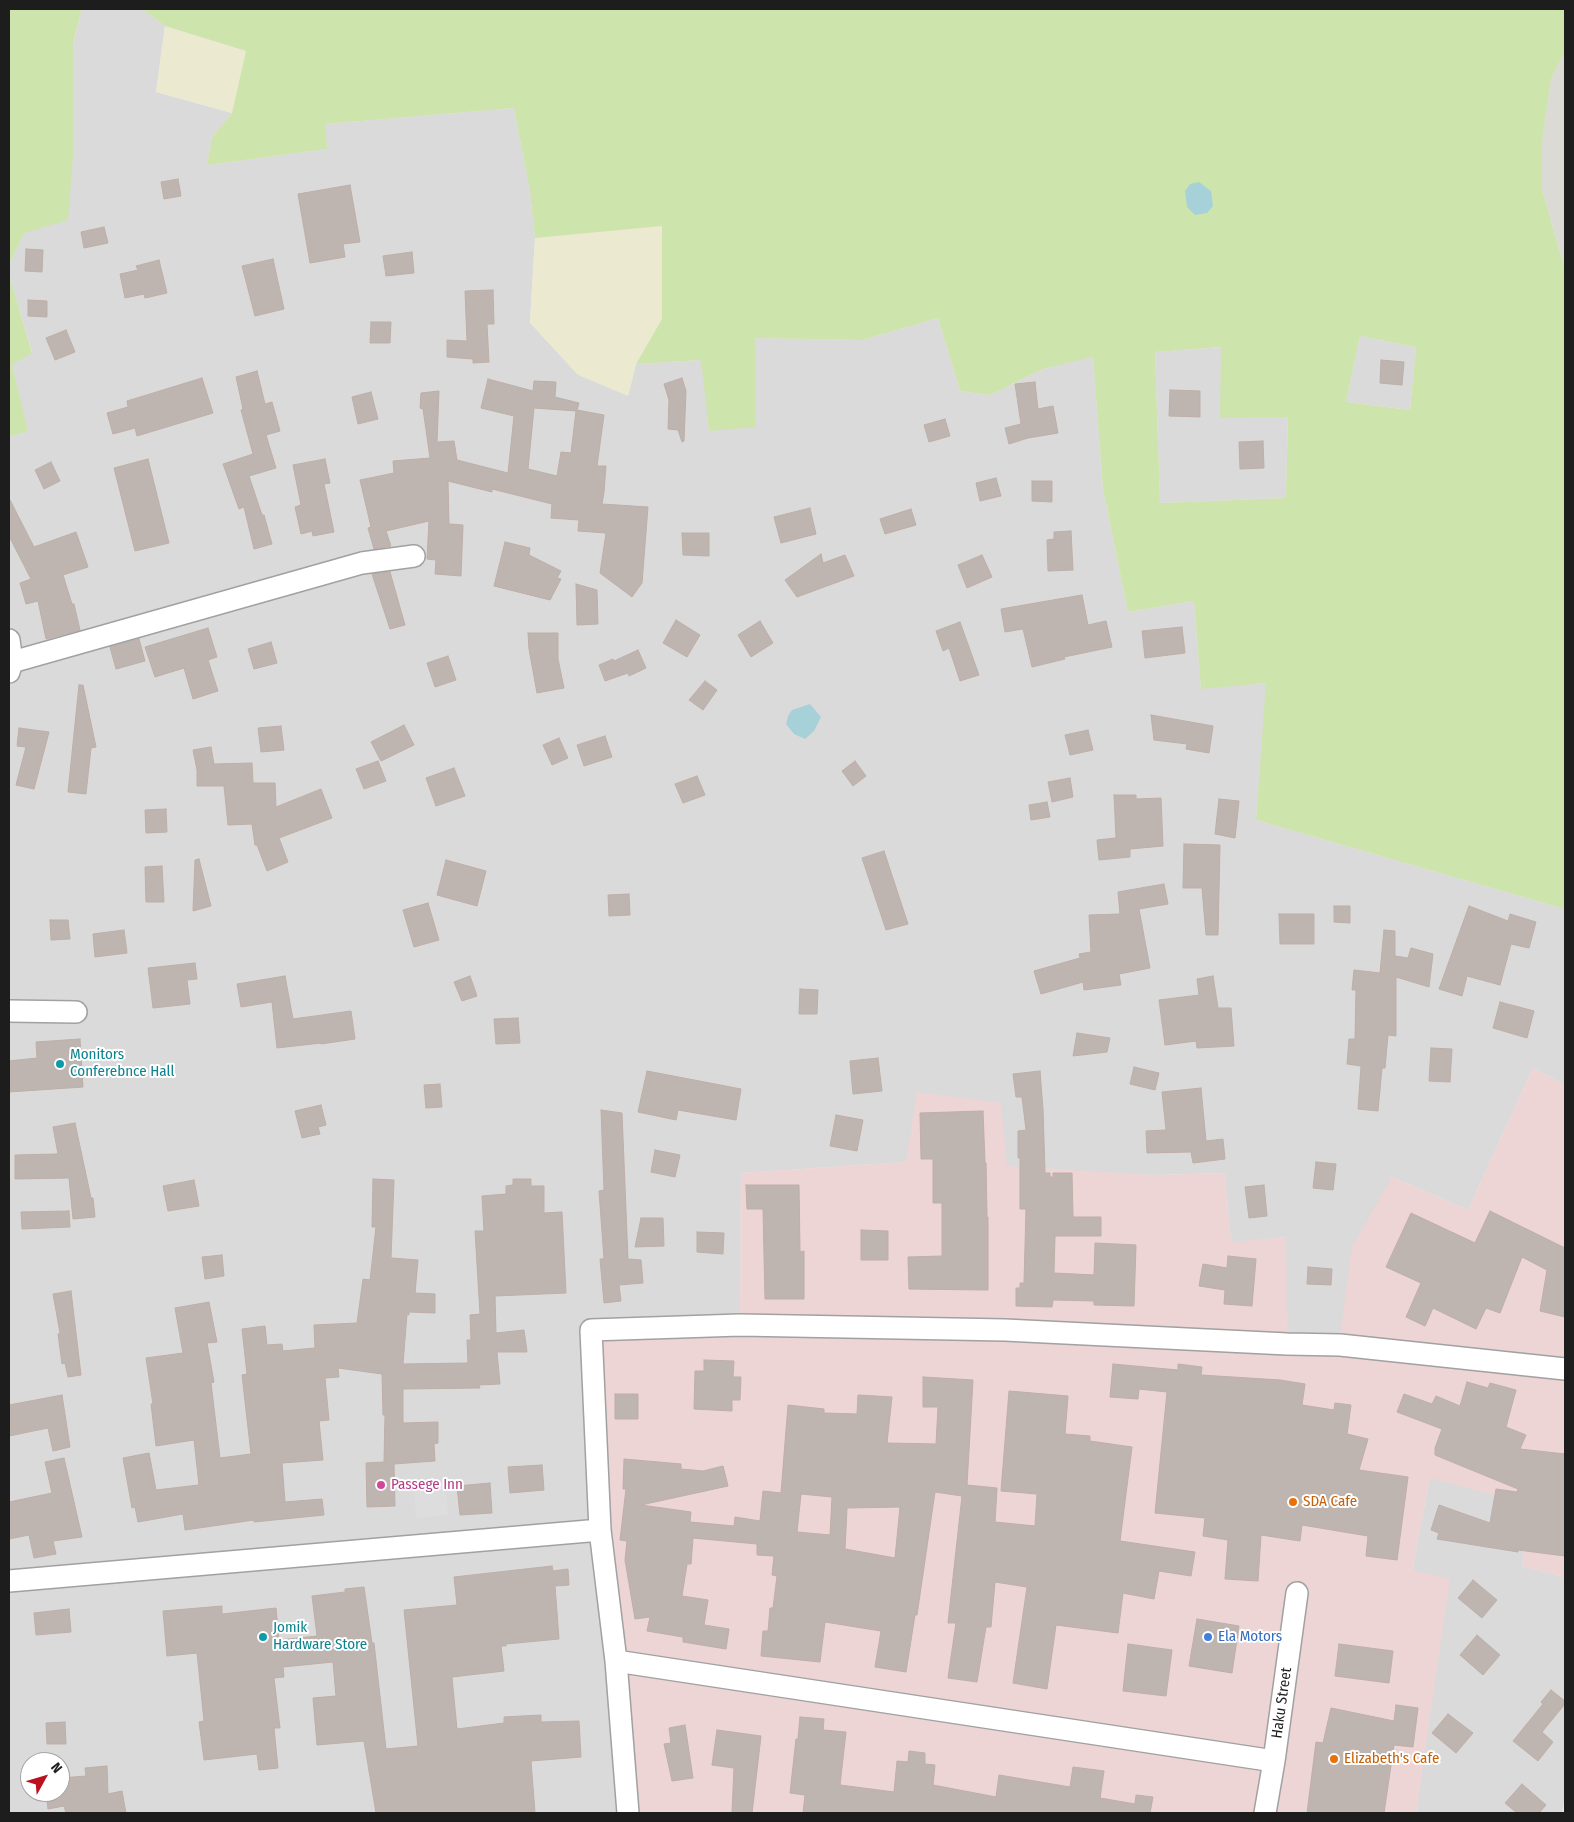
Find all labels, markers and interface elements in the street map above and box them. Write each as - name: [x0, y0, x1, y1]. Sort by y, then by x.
- place label: Monitors Conferebnce Hall: [70, 1046, 174, 1081]
- marker: Monitors Conferebnce Hall: [54, 1058, 66, 1070]
- place label: Passege Inn: [391, 1476, 463, 1494]
- marker: Passege Inn: [375, 1479, 387, 1491]
- place label: SDA Cafe: [1303, 1493, 1357, 1511]
- marker: SDA Cafe: [1287, 1496, 1299, 1508]
- place label: Jomik Hardware Store: [273, 1619, 367, 1654]
- place label: Ela Motors: [1218, 1628, 1282, 1646]
- marker: Jomik Hardware Store: [257, 1631, 269, 1643]
- marker: Ela Motors: [1202, 1631, 1214, 1643]
- street label: Haku Street: [1268, 1666, 1296, 1740]
- place label: Elizabeth's Cafe: [1344, 1750, 1439, 1768]
- north arrow: [20, 1752, 70, 1802]
- marker: Elizabeth's Cafe: [1328, 1753, 1340, 1765]
- text: N: [47, 1759, 66, 1776]

